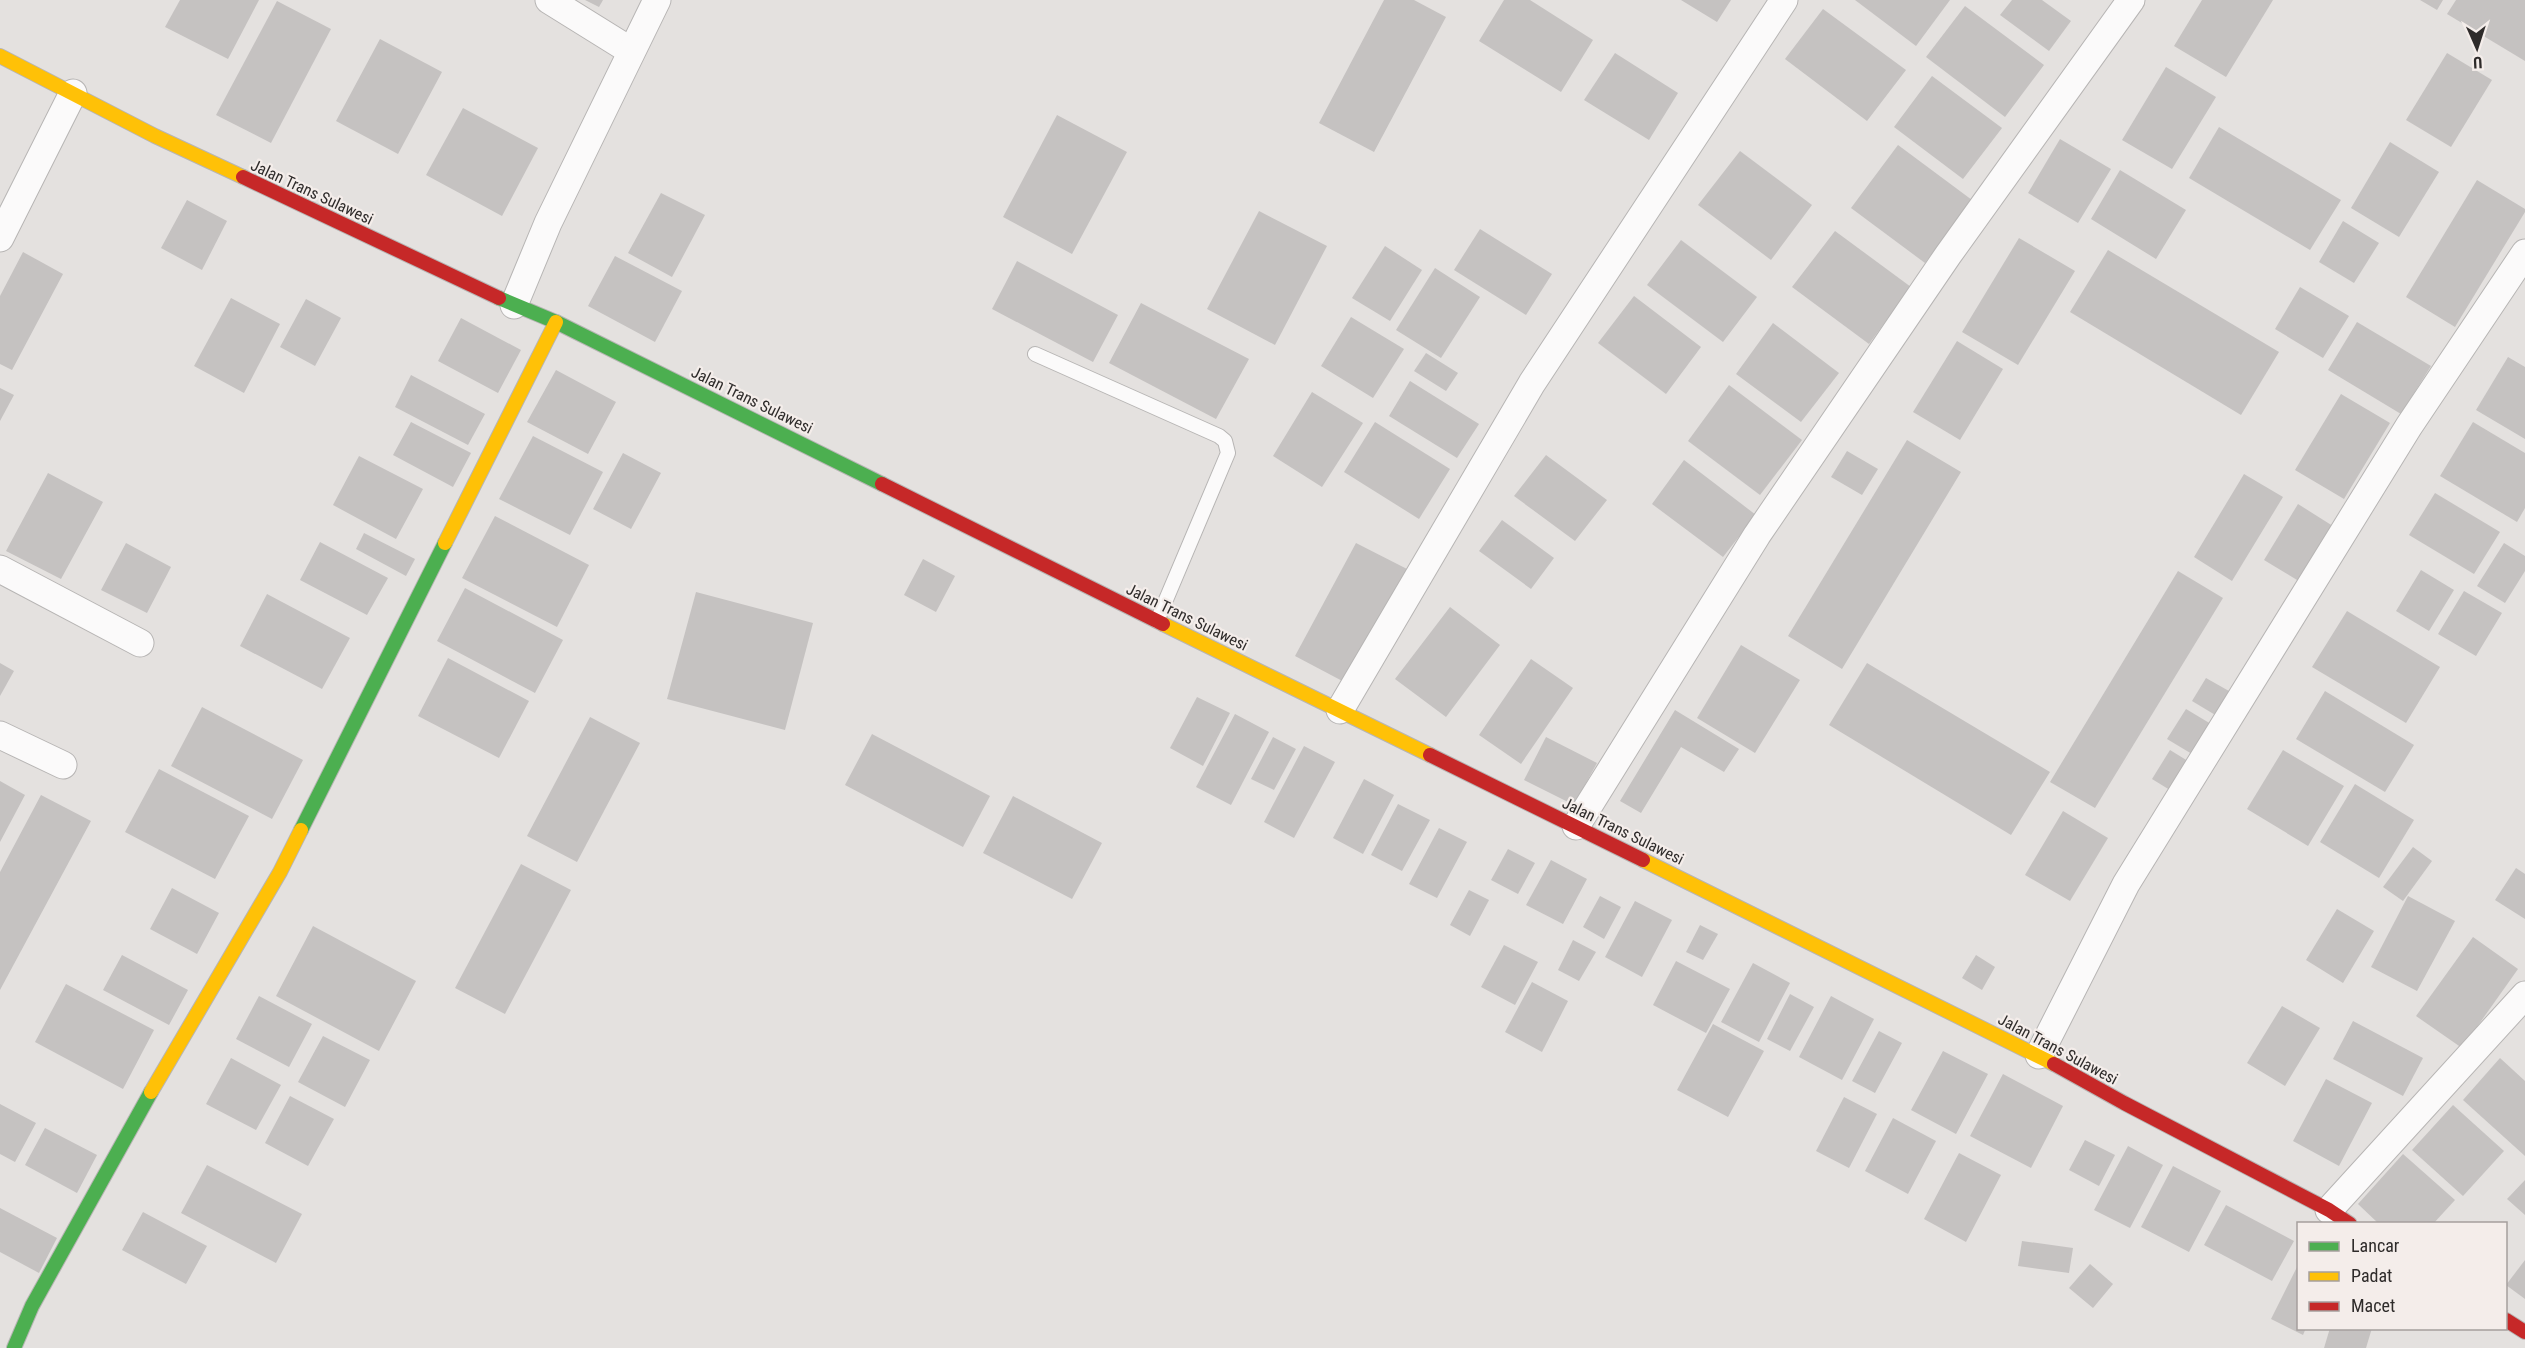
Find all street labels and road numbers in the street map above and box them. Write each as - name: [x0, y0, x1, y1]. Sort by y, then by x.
- street label: Jalan Trans Sulawesi: [248, 155, 376, 229]
- street label: Jalan Trans Sulawesi: [688, 362, 816, 438]
- street label: Jalan Trans Sulawesi: [1123, 579, 1251, 655]
- street label: Jalan Trans Sulawesi: [1559, 793, 1687, 869]
- street label: Jalan Trans Sulawesi: [1995, 1009, 2121, 1089]

